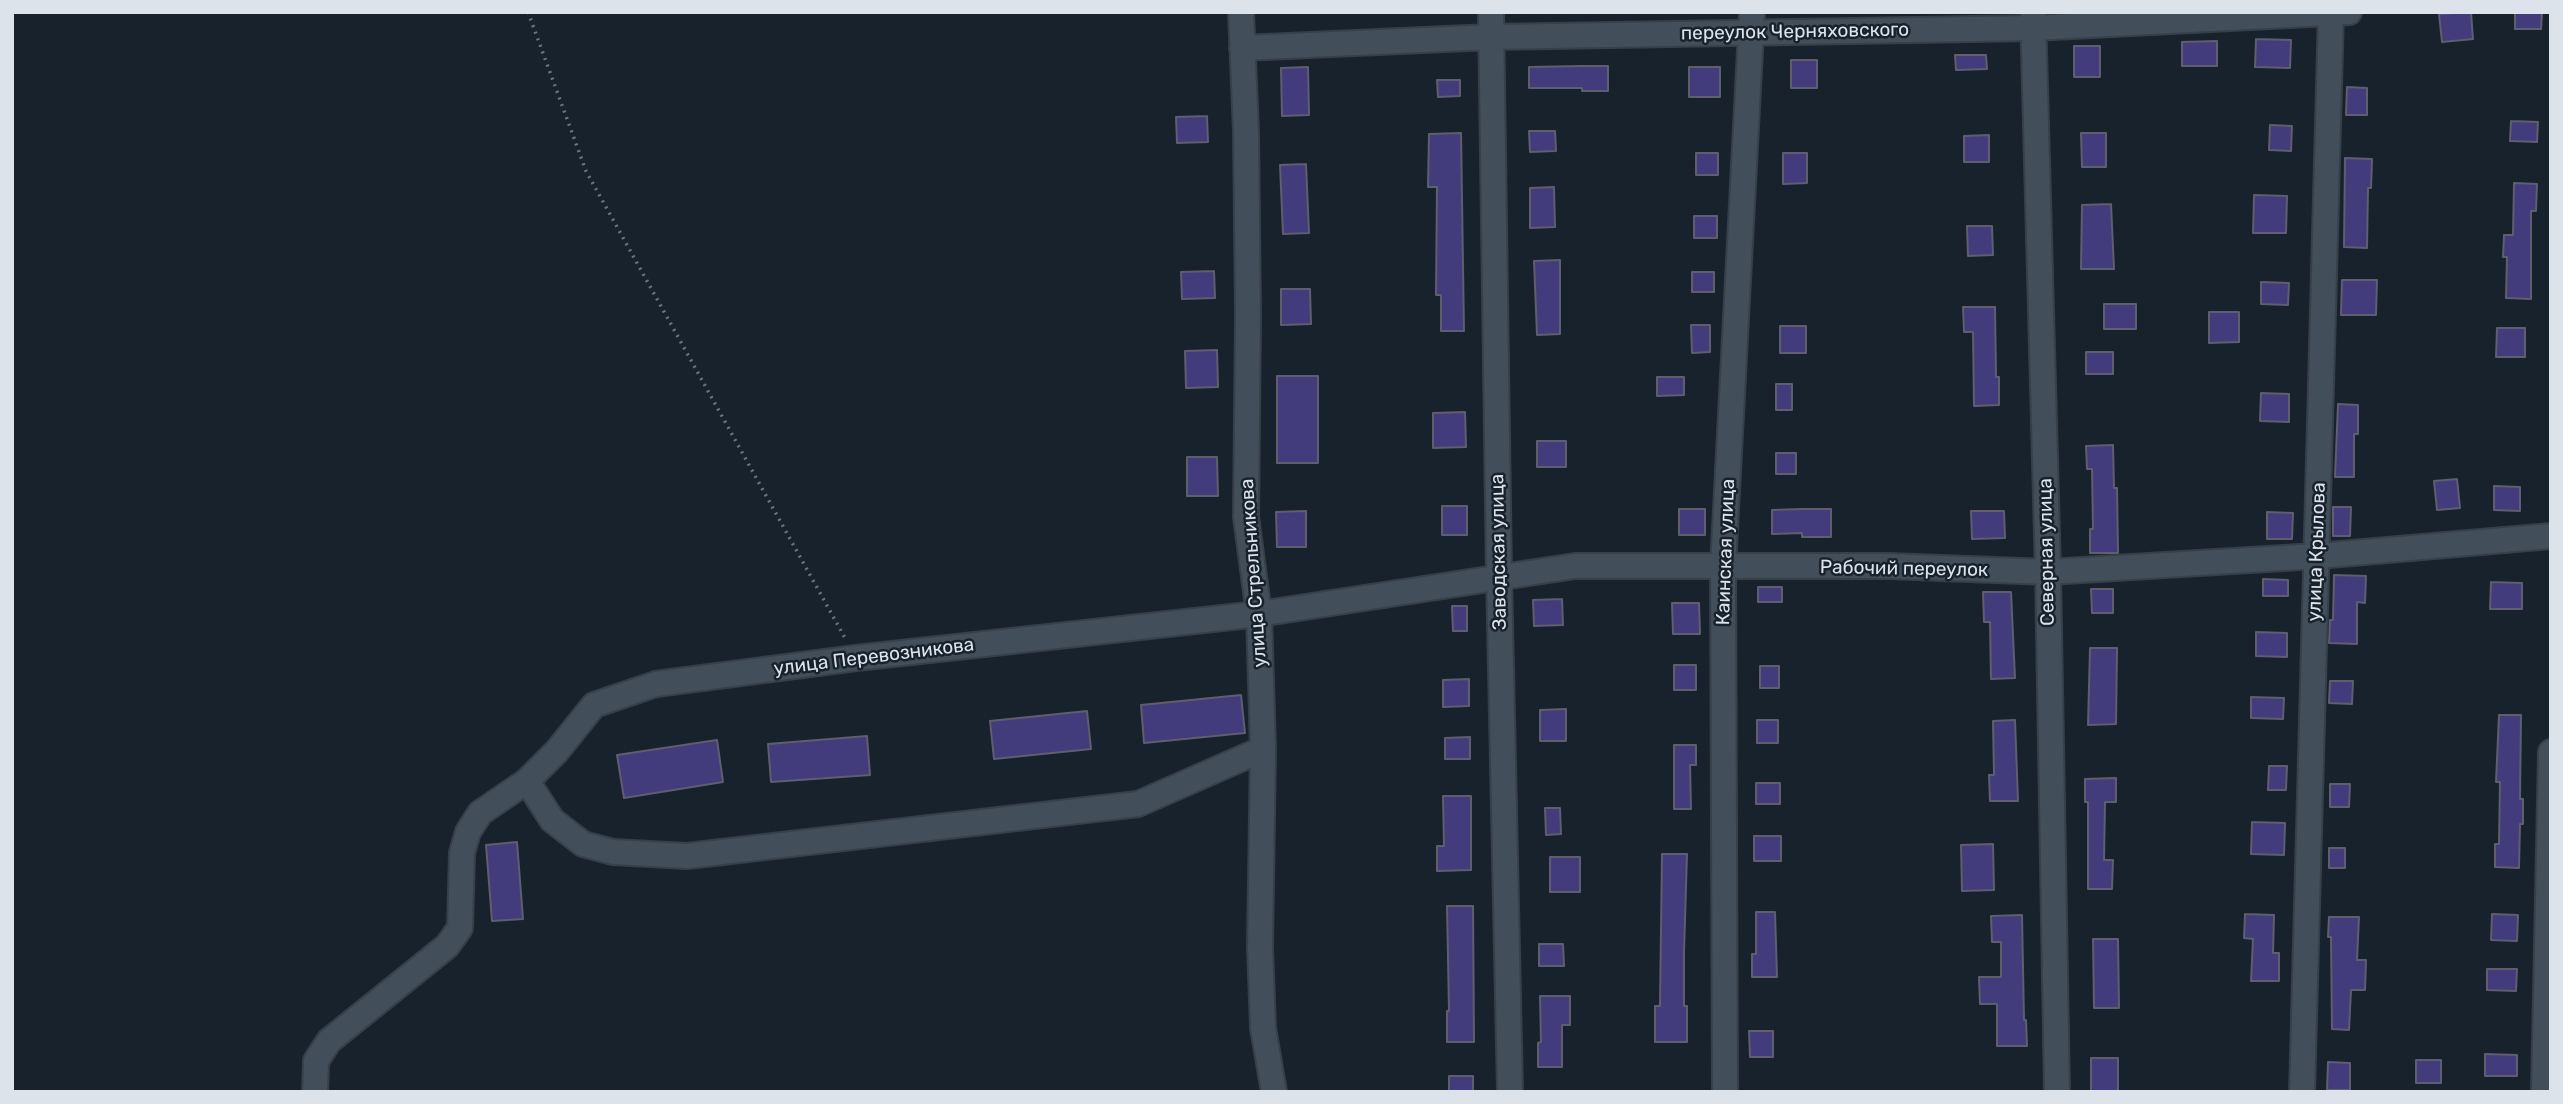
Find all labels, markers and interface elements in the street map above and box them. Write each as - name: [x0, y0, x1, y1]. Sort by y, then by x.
- street label: переулок Черняховского: [1681, 19, 1909, 45]
- street label: Заводская улица: [1486, 474, 1512, 630]
- street label: улица Стрельникова: [1236, 478, 1272, 668]
- street label: Каинская улица: [1712, 478, 1740, 626]
- street label: Северная улица: [2034, 478, 2060, 626]
- street label: улица Крылова: [2303, 482, 2331, 622]
- street label: Рабочий переулок: [1820, 556, 1988, 582]
- street label: улица Перевозникова: [773, 633, 975, 681]

